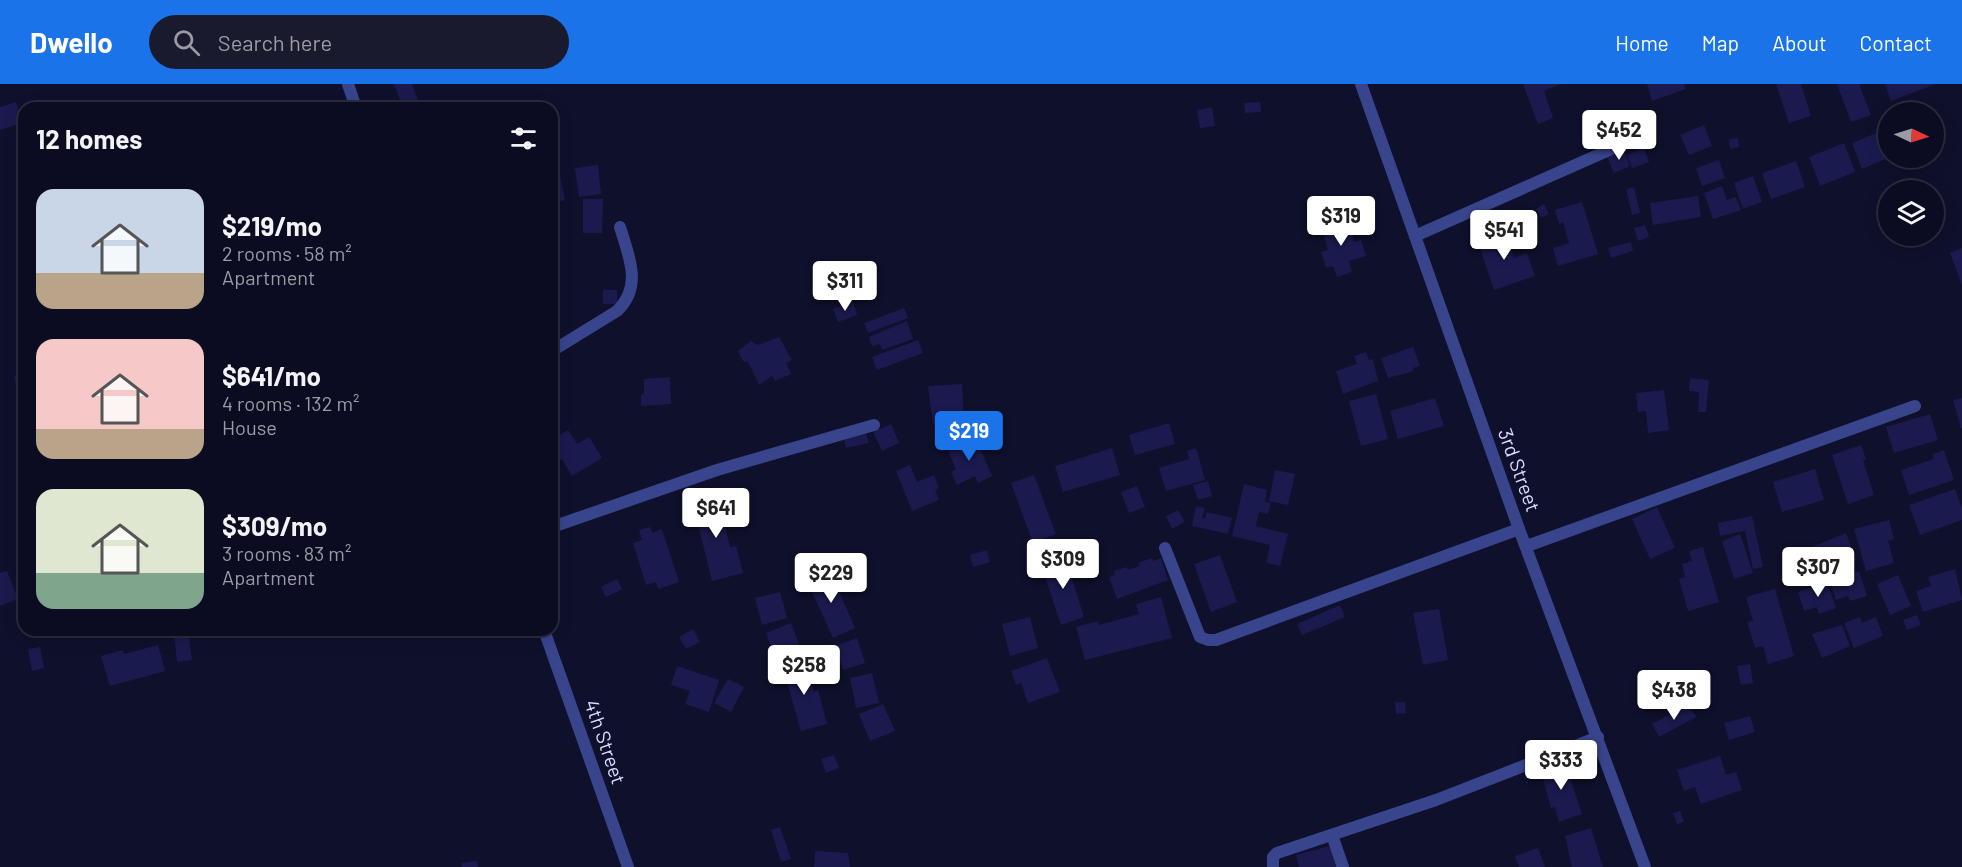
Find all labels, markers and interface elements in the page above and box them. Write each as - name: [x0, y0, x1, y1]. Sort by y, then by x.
- search box: [149, 15, 569, 69]
- text: Dwello: [30, 25, 113, 59]
- icon: search: [170, 26, 203, 59]
- text: Search here: [218, 29, 332, 55]
- text: Home: [1615, 30, 1669, 55]
- text: Map: [1702, 30, 1739, 55]
- text: About: [1772, 30, 1827, 55]
- text: Contact: [1860, 30, 1932, 55]
- north arrow: [1878, 102, 1944, 168]
- map controls: [1878, 102, 1944, 246]
- pin: $452: [1583, 110, 1655, 161]
- text: $452: [1596, 117, 1642, 141]
- icon: filters: [507, 122, 540, 155]
- text: 12 homes: [36, 123, 142, 154]
- button: layers: [1878, 180, 1944, 246]
- pin: $319: [1305, 196, 1377, 247]
- text: $319: [1321, 203, 1361, 227]
- text: $219/mo: [222, 210, 322, 241]
- pin: $541: [1468, 210, 1540, 261]
- icon: home: [84, 213, 156, 285]
- text: $541: [1484, 217, 1524, 241]
- text: 2 rooms · 58 m²: [222, 241, 352, 265]
- pin: $311: [809, 261, 881, 312]
- text: Apartment: [222, 265, 315, 289]
- text: $311: [827, 268, 863, 292]
- text: $641/mo: [222, 360, 321, 391]
- icon: home: [84, 363, 156, 435]
- text: 4 rooms · 132 m²: [222, 391, 359, 415]
- pin: $219: [933, 411, 1005, 462]
- text: House: [222, 415, 277, 439]
- text: $219: [949, 418, 989, 442]
- street label: 3rd Street: [1494, 425, 1546, 515]
- pin: $641: [680, 488, 752, 539]
- text: $641: [696, 495, 736, 519]
- text: $309/mo: [222, 510, 327, 541]
- icon: home: [84, 513, 156, 585]
- pin: $309: [1027, 539, 1099, 590]
- text: 3 rooms · 83 m²: [222, 541, 351, 565]
- text: $309: [1041, 546, 1085, 570]
- pin: $307: [1782, 547, 1854, 598]
- pin: $229: [795, 553, 867, 604]
- text: $307: [1796, 554, 1840, 578]
- text: $229: [809, 560, 853, 584]
- text: Apartment: [222, 565, 315, 589]
- pin: $258: [768, 645, 840, 696]
- text: $258: [782, 652, 826, 676]
- pin: $438: [1638, 670, 1710, 721]
- text: $438: [1651, 677, 1697, 701]
- street label: 4th Street: [580, 696, 632, 787]
- pin: $333: [1525, 740, 1597, 791]
- text: $333: [1539, 747, 1583, 771]

